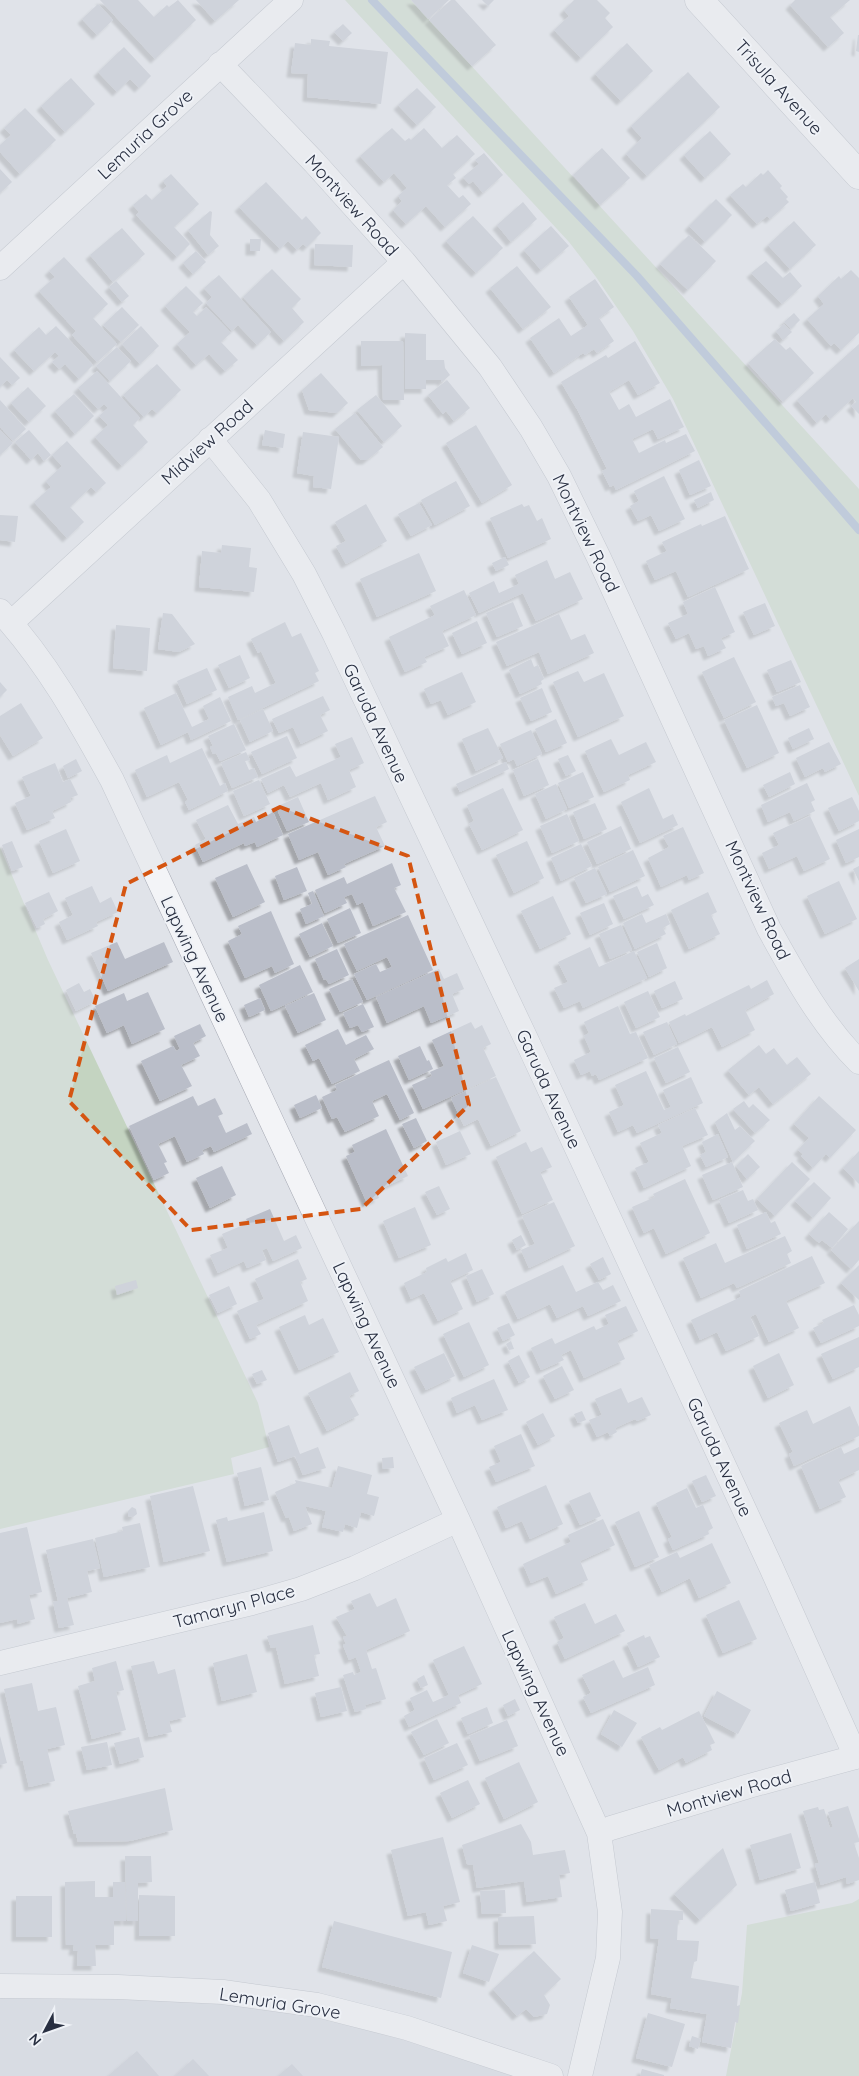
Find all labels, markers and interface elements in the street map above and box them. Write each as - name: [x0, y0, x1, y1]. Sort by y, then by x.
- street label: Trisula Avenue: [730, 34, 828, 140]
- street label: Lemuria Grove: [92, 84, 198, 184]
- street label: Montview Road: [300, 149, 404, 261]
- street label: Midview Road: [156, 395, 258, 489]
- street label: Montview Road: [547, 470, 625, 596]
- street label: Garuda Avenue: [338, 660, 414, 786]
- street label: Montview Road: [720, 837, 796, 963]
- street label: Lapwing Avenue: [156, 892, 234, 1026]
- street label: Garuda Avenue: [511, 1026, 587, 1152]
- street label: Lapwing Avenue: [328, 1258, 406, 1392]
- street label: Garuda Avenue: [682, 1394, 758, 1520]
- street label: Tamaryn Place: [171, 1579, 297, 1633]
- street label: Lapwing Avenue: [497, 1626, 575, 1760]
- street label: Montview Road: [664, 1764, 794, 1822]
- street label: Lemuria Grove: [218, 1982, 342, 2024]
- north arrow: [20, 2006, 70, 2056]
- text: N: [25, 2030, 45, 2049]

